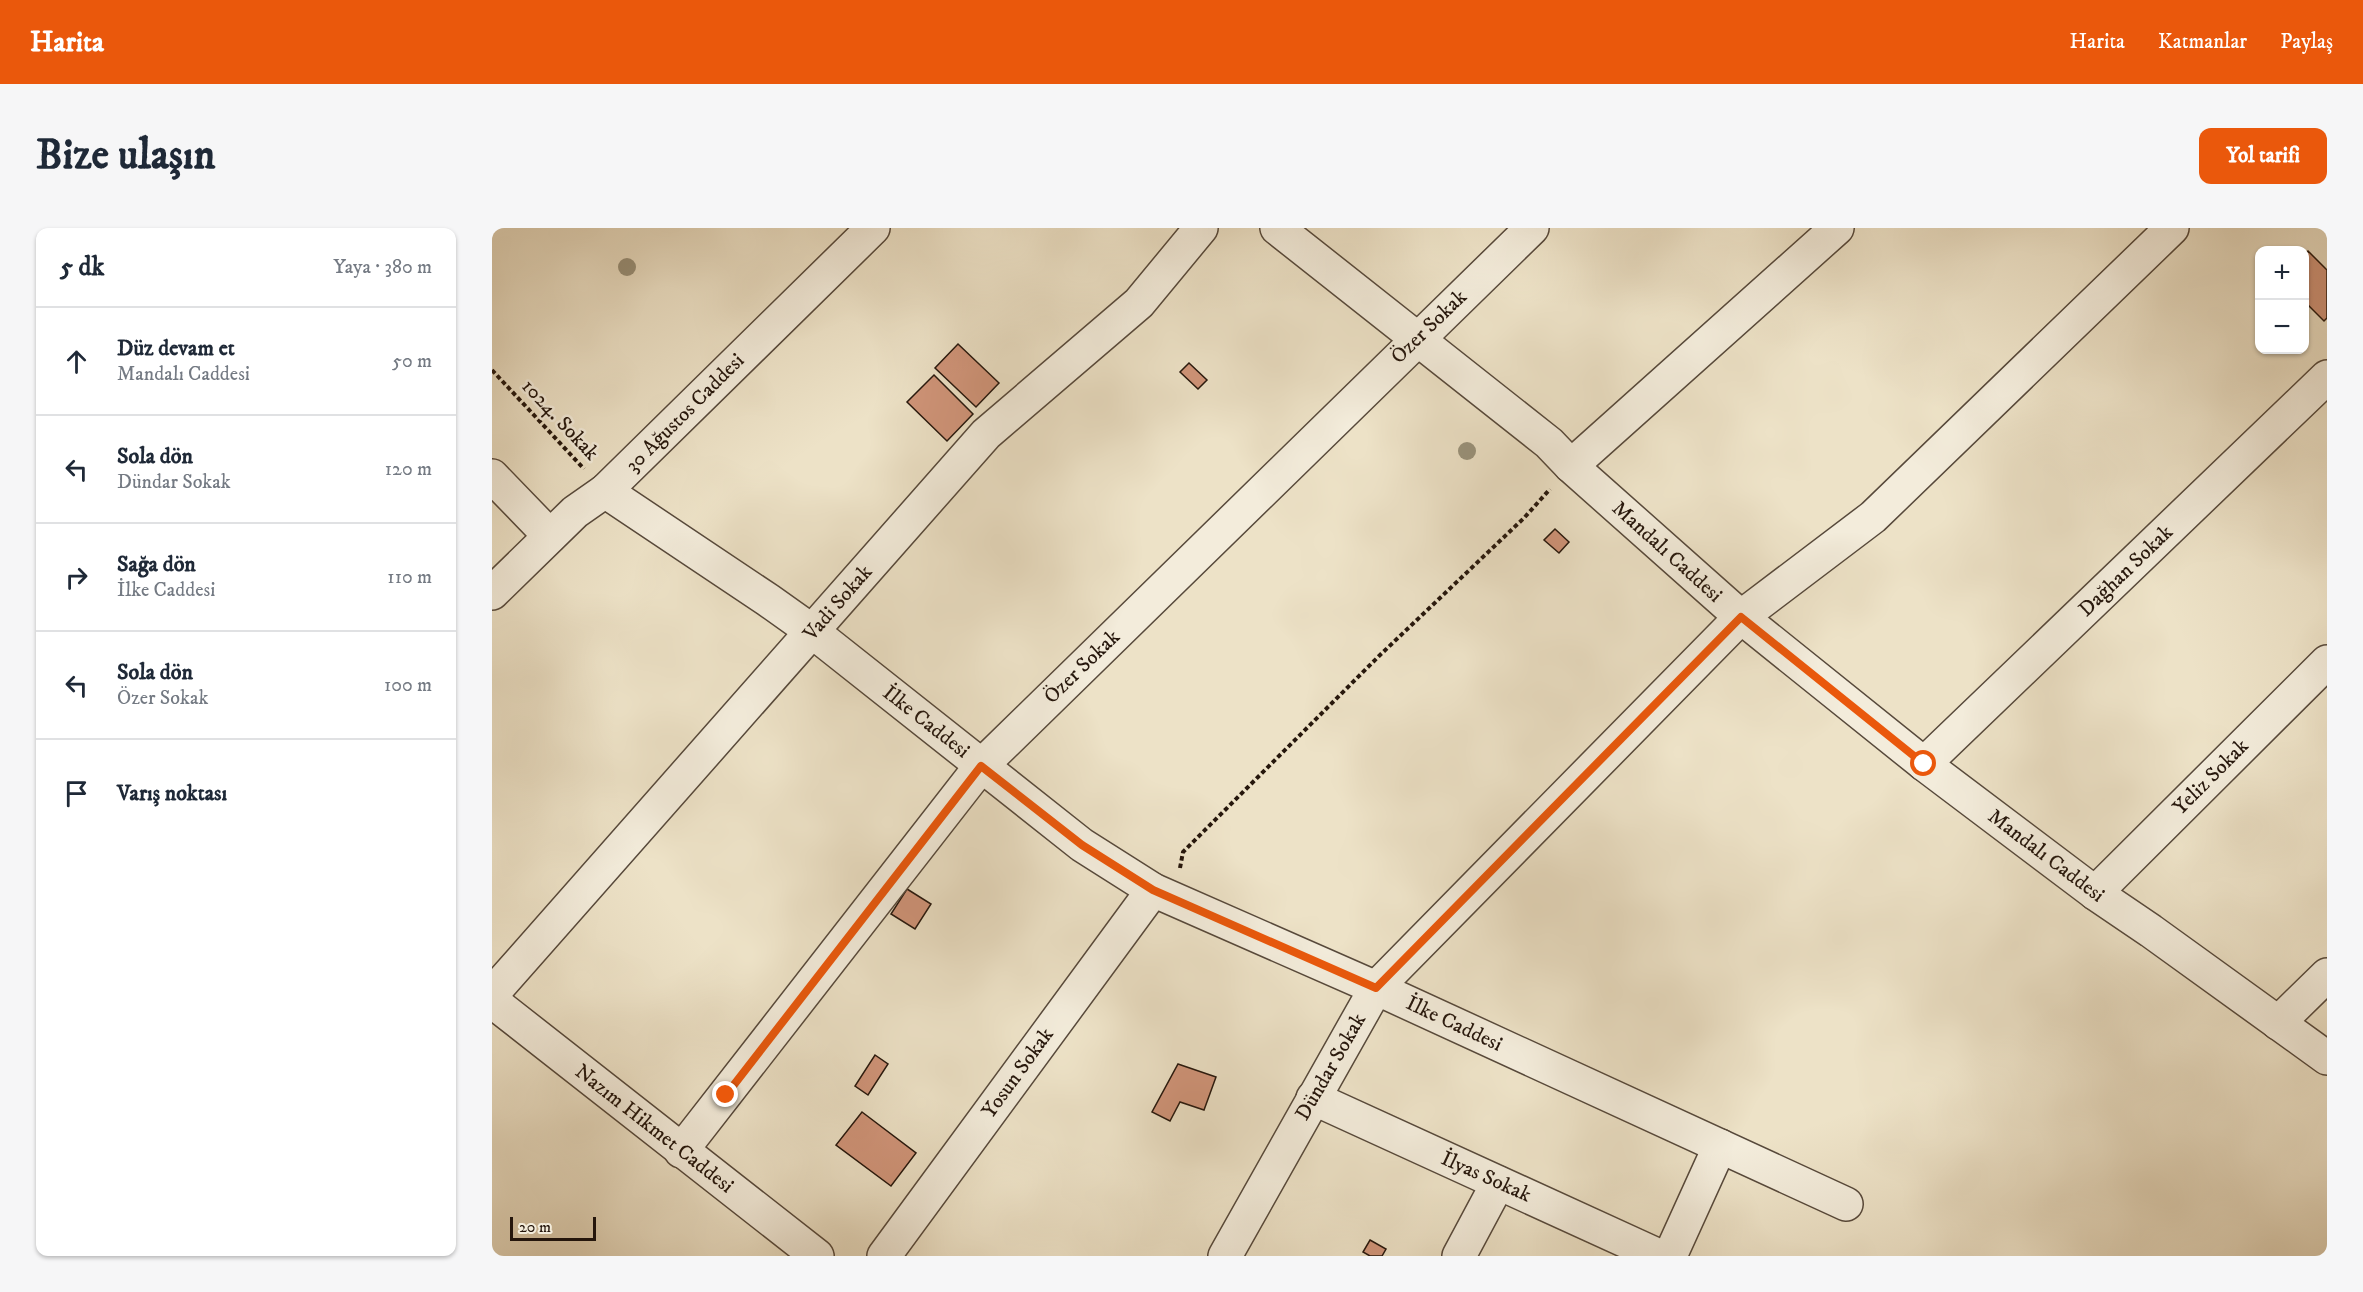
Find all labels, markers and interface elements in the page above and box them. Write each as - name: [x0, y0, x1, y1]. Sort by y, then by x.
- text: Harita: [30, 25, 104, 60]
- text: Harita: [2070, 29, 2125, 55]
- text: Katmanlar: [2158, 29, 2247, 55]
- text: Paylaş: [2280, 29, 2333, 55]
- button: Yol tarifi: [2199, 128, 2327, 184]
- text: Bize ulaşın: [36, 130, 216, 182]
- map controls: [2255, 246, 2309, 354]
- button: +: [2255, 246, 2309, 300]
- text: 5 dk: [60, 251, 104, 284]
- text: Yaya · 380 m: [333, 255, 432, 280]
- street label: Özer Sokak: [1385, 283, 1473, 370]
- button: −: [2255, 300, 2309, 354]
- text: Düz devam et: [117, 335, 235, 362]
- icon: ahead: [60, 345, 93, 378]
- street label: 30 Ağustos Caddesi: [620, 348, 750, 478]
- text: 50 m: [392, 349, 432, 374]
- text: Mandalı Caddesi: [117, 362, 250, 387]
- street label: 1024. Sokak: [516, 374, 605, 467]
- text: Sola dön: [117, 443, 193, 470]
- icon: left: [60, 453, 93, 486]
- text: 120 m: [385, 457, 432, 482]
- text: Dündar Sokak: [117, 470, 231, 495]
- street label: Mandalı Caddesi: [1606, 496, 1728, 608]
- street label: Dağhan Sokak: [2073, 519, 2179, 622]
- text: Sağa dön: [117, 551, 196, 578]
- street label: Vadi Sokak: [797, 559, 878, 647]
- icon: right: [60, 561, 93, 594]
- text: 110 m: [387, 565, 432, 590]
- text: İlke Caddesi: [117, 578, 215, 603]
- street label: Özer Sokak: [1038, 623, 1126, 710]
- text: Sola dön: [117, 659, 193, 686]
- icon: left: [60, 669, 93, 702]
- text: 100 m: [384, 673, 432, 698]
- street label: İlke Caddesi: [877, 679, 975, 764]
- text: Özer Sokak: [117, 686, 208, 711]
- street label: Yeliz Sokak: [2168, 733, 2255, 820]
- route start: [1910, 750, 1936, 776]
- icon: arrive: [60, 777, 93, 810]
- text: Varış noktası: [117, 780, 227, 807]
- street label: Mandalı Caddesi: [1982, 804, 2110, 908]
- street label: İlke Caddesi: [1402, 989, 1507, 1058]
- street label: Dündar Sokak: [1290, 1008, 1372, 1125]
- street label: Yosun Sokak: [976, 1022, 1060, 1123]
- street label: Nazım Hikmet Caddesi: [569, 1059, 739, 1199]
- route end: [712, 1081, 738, 1107]
- street label: İlyas Sokak: [1437, 1145, 1536, 1209]
- scale bar: [510, 1214, 596, 1242]
- text: 20 m: [519, 1217, 551, 1237]

